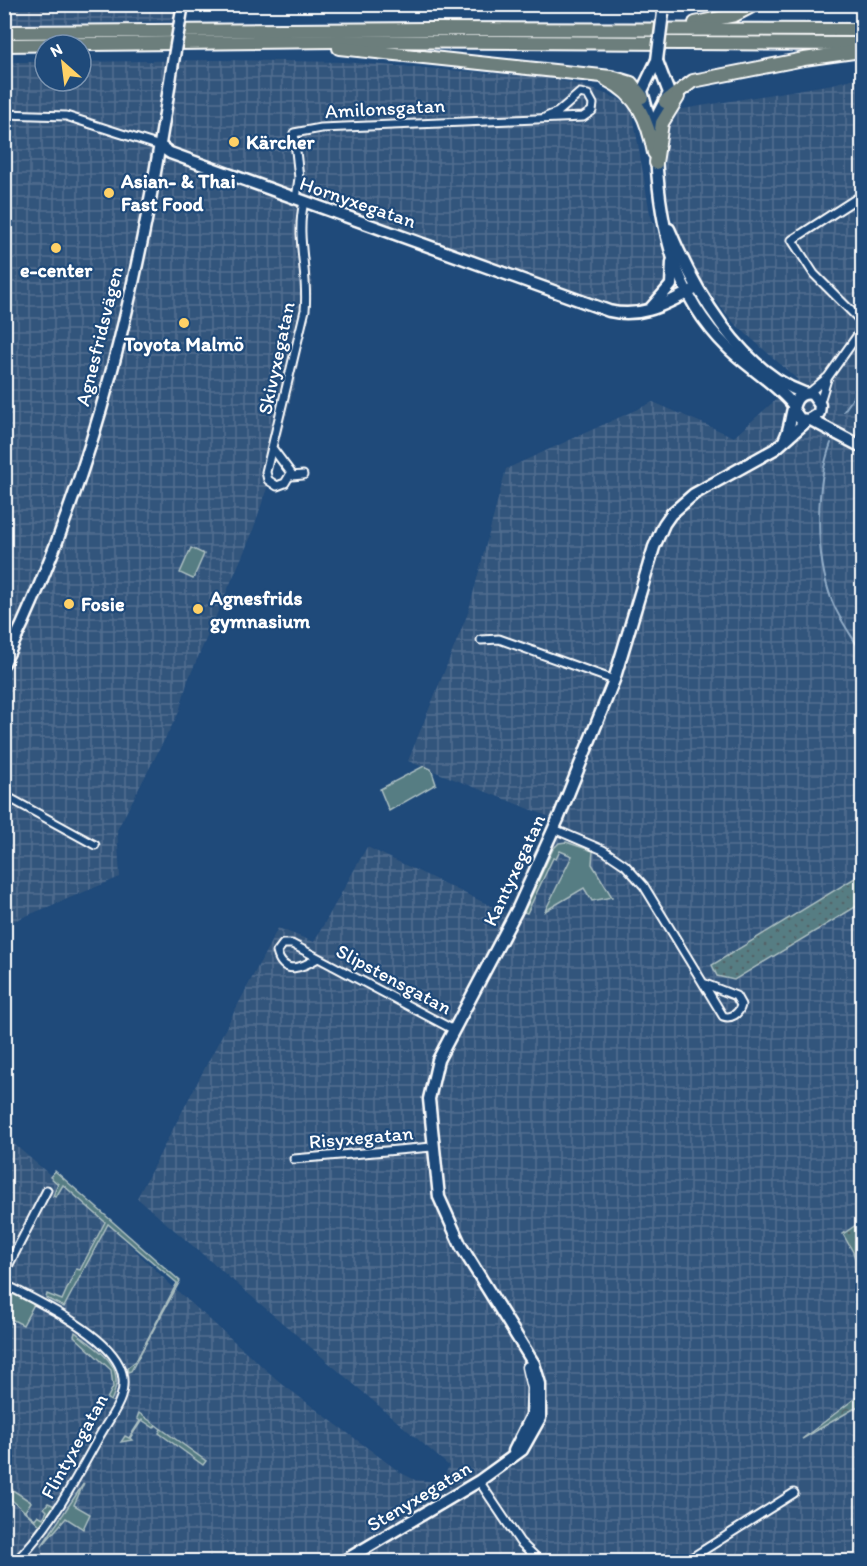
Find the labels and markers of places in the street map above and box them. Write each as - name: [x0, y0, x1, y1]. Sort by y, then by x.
- place label: Kärcher: [246, 130, 315, 154]
- marker: Kärcher: [227, 135, 241, 149]
- place label: Asian- & Thai Fast Food: [120, 169, 236, 216]
- marker: Asian- & Thai Fast Food: [102, 186, 116, 200]
- marker: e-center: [49, 241, 63, 255]
- place label: e-center: [20, 258, 93, 282]
- marker: Toyota Malmö: [177, 316, 191, 330]
- place label: Toyota Malmö: [123, 332, 244, 357]
- place label: Agnesfrids gymnasium: [209, 586, 310, 634]
- place label: Fosie: [81, 592, 125, 616]
- marker: Fosie: [62, 597, 76, 611]
- marker: Agnesfrids gymnasium: [191, 602, 205, 616]

